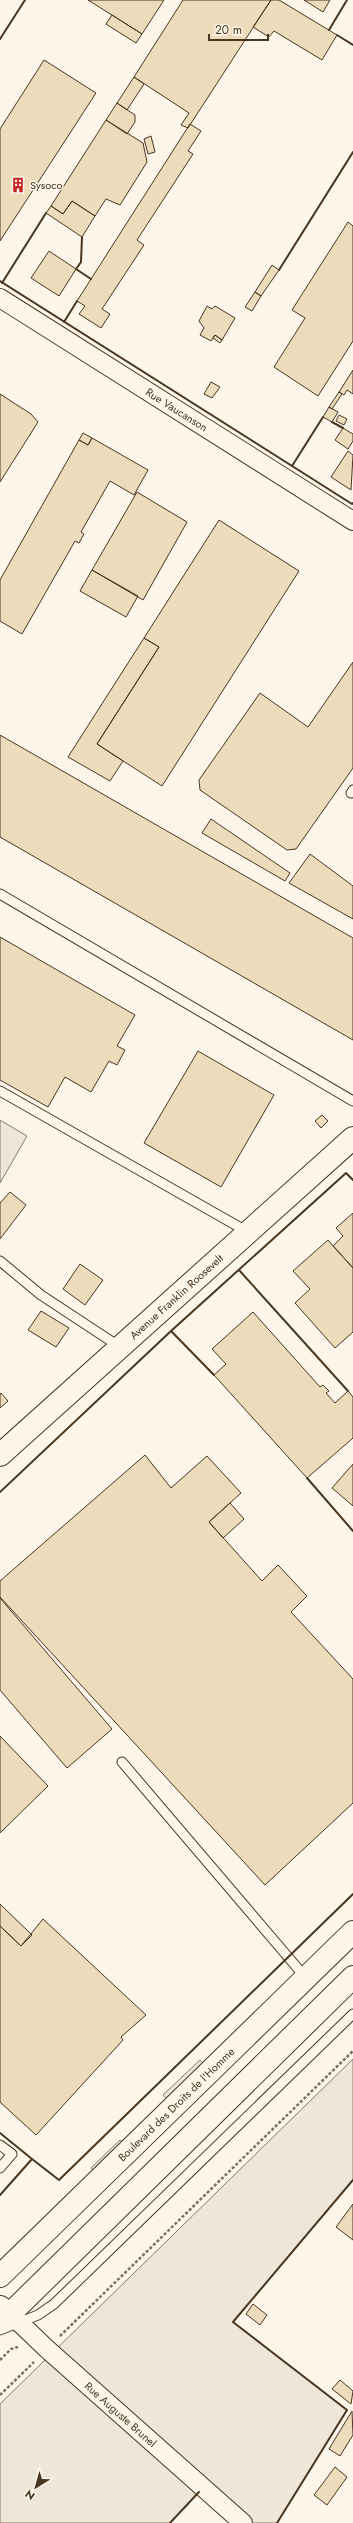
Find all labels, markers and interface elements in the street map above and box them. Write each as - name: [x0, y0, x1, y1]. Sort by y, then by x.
- scale bar: [209, 16, 268, 42]
- text: 20 m: [215, 21, 242, 39]
- building icon: Sysoco: [9, 176, 27, 194]
- place label: Sysoco: [30, 177, 63, 193]
- street label: Rue Vaucanson: [143, 384, 211, 435]
- street label: Avenue Franklin Roosevelt: [126, 1250, 227, 1343]
- street label: Boulevard des Droits de l'Homme: [114, 2043, 238, 2165]
- street label: Rue Auguste Brunel: [81, 2378, 160, 2451]
- north arrow: [16, 2467, 56, 2507]
- text: N: [22, 2486, 38, 2504]

